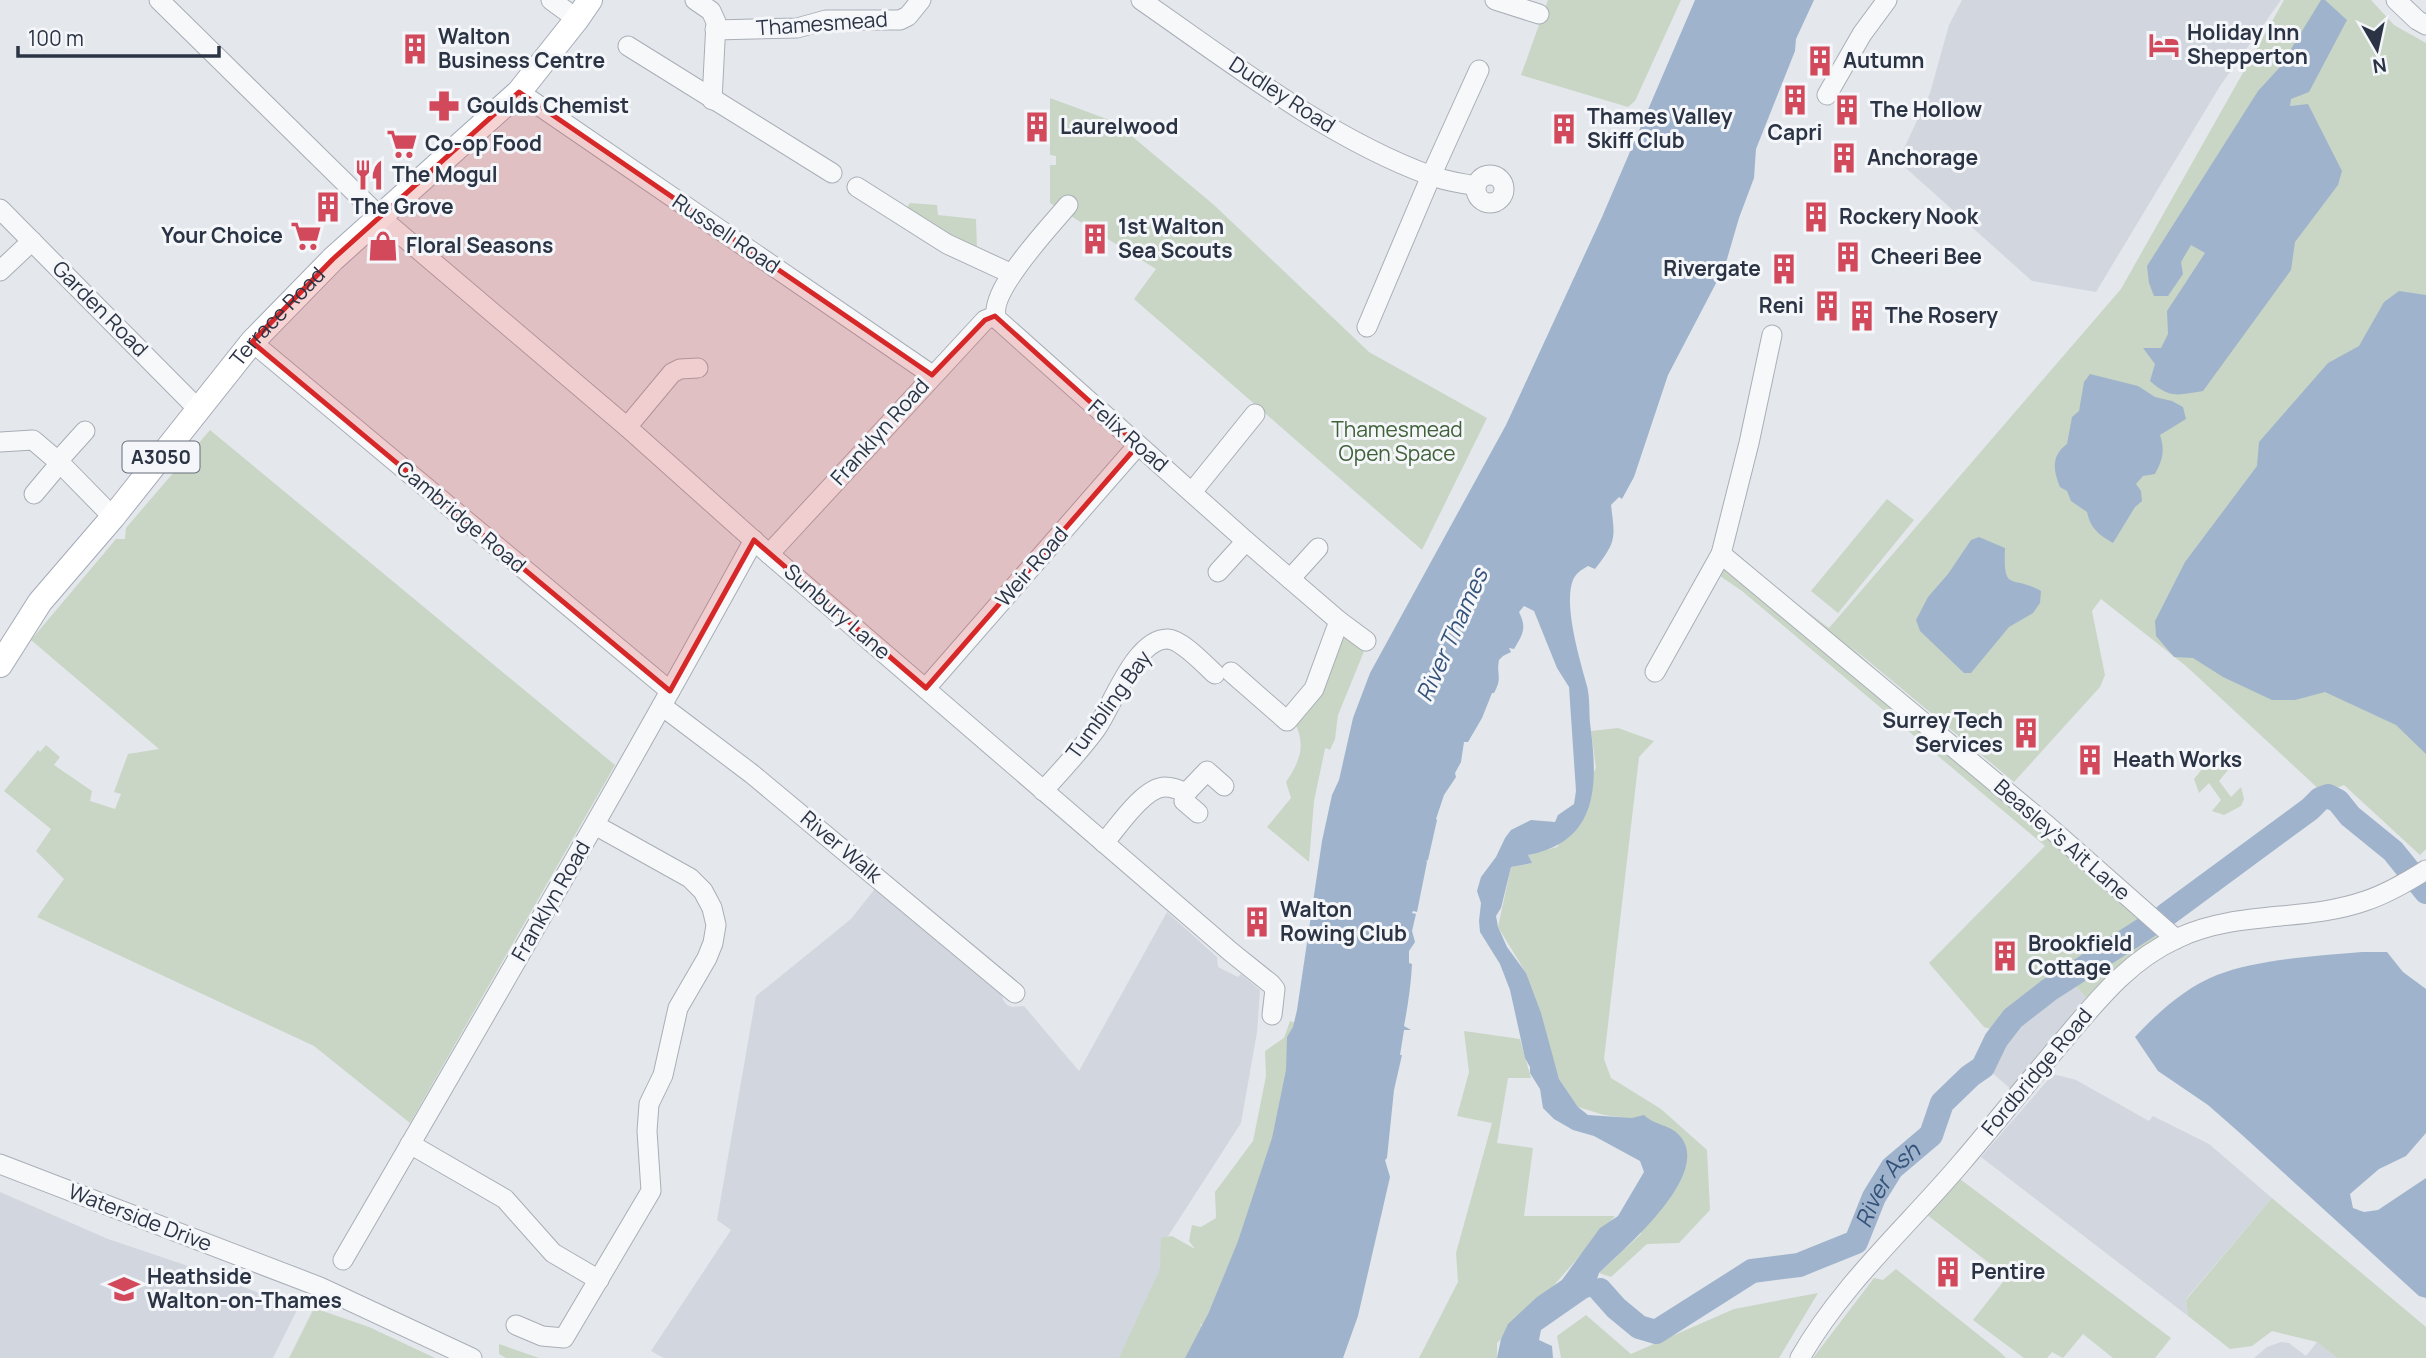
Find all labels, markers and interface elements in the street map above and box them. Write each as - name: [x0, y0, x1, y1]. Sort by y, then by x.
- street label: Thamesmead: [755, 4, 889, 42]
- scale bar: [18, 14, 219, 58]
- north arrow: [2342, 14, 2412, 84]
- place label: Holiday Inn Shepperton: [2187, 18, 2308, 70]
- place label: Walton Business Centre: [438, 22, 605, 74]
- text: 100 m: [28, 24, 84, 52]
- hotel icon: Holiday Inn Shepperton: [2147, 28, 2181, 62]
- building icon: Walton Business Centre: [398, 32, 432, 66]
- building icon: Autumn: [1803, 44, 1837, 78]
- place label: Autumn: [1843, 46, 1924, 74]
- street label: Dudley Road: [1224, 49, 1341, 139]
- text: N: [2371, 52, 2388, 80]
- building icon: Capri: [1778, 83, 1812, 117]
- pharmacy icon: Goulds Chemist: [427, 89, 461, 123]
- place label: Goulds Chemist: [467, 91, 629, 119]
- building icon: The Hollow: [1830, 93, 1864, 127]
- place label: The Hollow: [1870, 95, 1982, 123]
- place label: Thames Valley Skiff Club: [1587, 102, 1733, 154]
- building icon: Laurelwood: [1020, 110, 1054, 144]
- place label: Laurelwood: [1060, 112, 1178, 140]
- building icon: Thames Valley Skiff Club: [1547, 112, 1581, 146]
- place label: Capri: [1768, 118, 1822, 146]
- supermarket icon: Co-op Food: [385, 127, 419, 161]
- place label: Co-op Food: [425, 129, 542, 157]
- building icon: Anchorage: [1827, 141, 1861, 175]
- place label: Anchorage: [1867, 143, 1978, 171]
- restaurant icon: The Mogul: [352, 158, 386, 192]
- place label: The Mogul: [392, 160, 498, 188]
- street label: Russell Road: [667, 187, 786, 279]
- building icon: The Grove: [311, 190, 345, 224]
- place label: The Grove: [351, 192, 454, 220]
- building icon: Rockery Nook: [1799, 200, 1833, 234]
- place label: Rockery Nook: [1839, 202, 1979, 230]
- place label: 1st Walton Sea Scouts: [1118, 212, 1233, 264]
- supermarket icon: Your Choice: [289, 219, 323, 253]
- place label: Your Choice: [161, 221, 283, 249]
- building icon: 1st Walton Sea Scouts: [1078, 222, 1112, 256]
- shop icon: Floral Seasons: [366, 229, 400, 263]
- place label: Floral Seasons: [406, 231, 553, 259]
- building icon: Cheeri Bee: [1831, 240, 1865, 274]
- place label: Cheeri Bee: [1871, 242, 1982, 270]
- building icon: Rivergate: [1767, 252, 1801, 286]
- street label: Garden Road: [47, 254, 155, 362]
- place label: Rivergate: [1663, 254, 1761, 282]
- street label: Terrace Road: [223, 260, 331, 372]
- building icon: Reni: [1810, 289, 1844, 323]
- place label: Reni: [1759, 291, 1804, 319]
- building icon: The Rosery: [1845, 299, 1879, 333]
- place label: The Rosery: [1885, 301, 1998, 329]
- street label: Franklyn Road: [824, 372, 935, 491]
- street label: Felix Road: [1083, 393, 1175, 478]
- park label: Thamesmead Open Space: [1331, 415, 1463, 467]
- road number: A3050: [122, 442, 200, 472]
- street label: Cambridge Road: [391, 454, 532, 579]
- street label: Weir Road: [989, 521, 1074, 612]
- street label: Sunbury Lane: [778, 557, 897, 665]
- water label: River Thames: [1407, 561, 1495, 706]
- street label: Tumbling Bay: [1059, 644, 1157, 764]
- place label: Surrey Tech Services: [1882, 706, 2003, 758]
- building icon: Surrey Tech Services: [2009, 716, 2043, 750]
- building icon: Heath Works: [2073, 743, 2107, 777]
- place label: Heath Works: [2113, 745, 2242, 773]
- street label: Beasley's Ait Lane: [1989, 772, 2137, 906]
- street label: River Walk: [795, 804, 889, 889]
- street label: Franklyn Road: [504, 835, 596, 966]
- place label: Walton Rowing Club: [1280, 895, 1407, 947]
- building icon: Walton Rowing Club: [1240, 905, 1274, 939]
- place label: Brookfield Cottage: [2028, 929, 2132, 981]
- building icon: Brookfield Cottage: [1988, 939, 2022, 973]
- street label: Fordbridge Road: [1975, 1002, 2098, 1141]
- water label: River Ash: [1846, 1133, 1927, 1232]
- street label: Waterside Drive: [65, 1177, 216, 1257]
- building icon: Pentire: [1931, 1255, 1965, 1289]
- place label: Pentire: [1971, 1257, 2046, 1285]
- place label: Heathside Walton-on-Thames: [147, 1262, 342, 1314]
- school or university icon: Heathside Walton-on-Thames: [107, 1272, 141, 1306]

